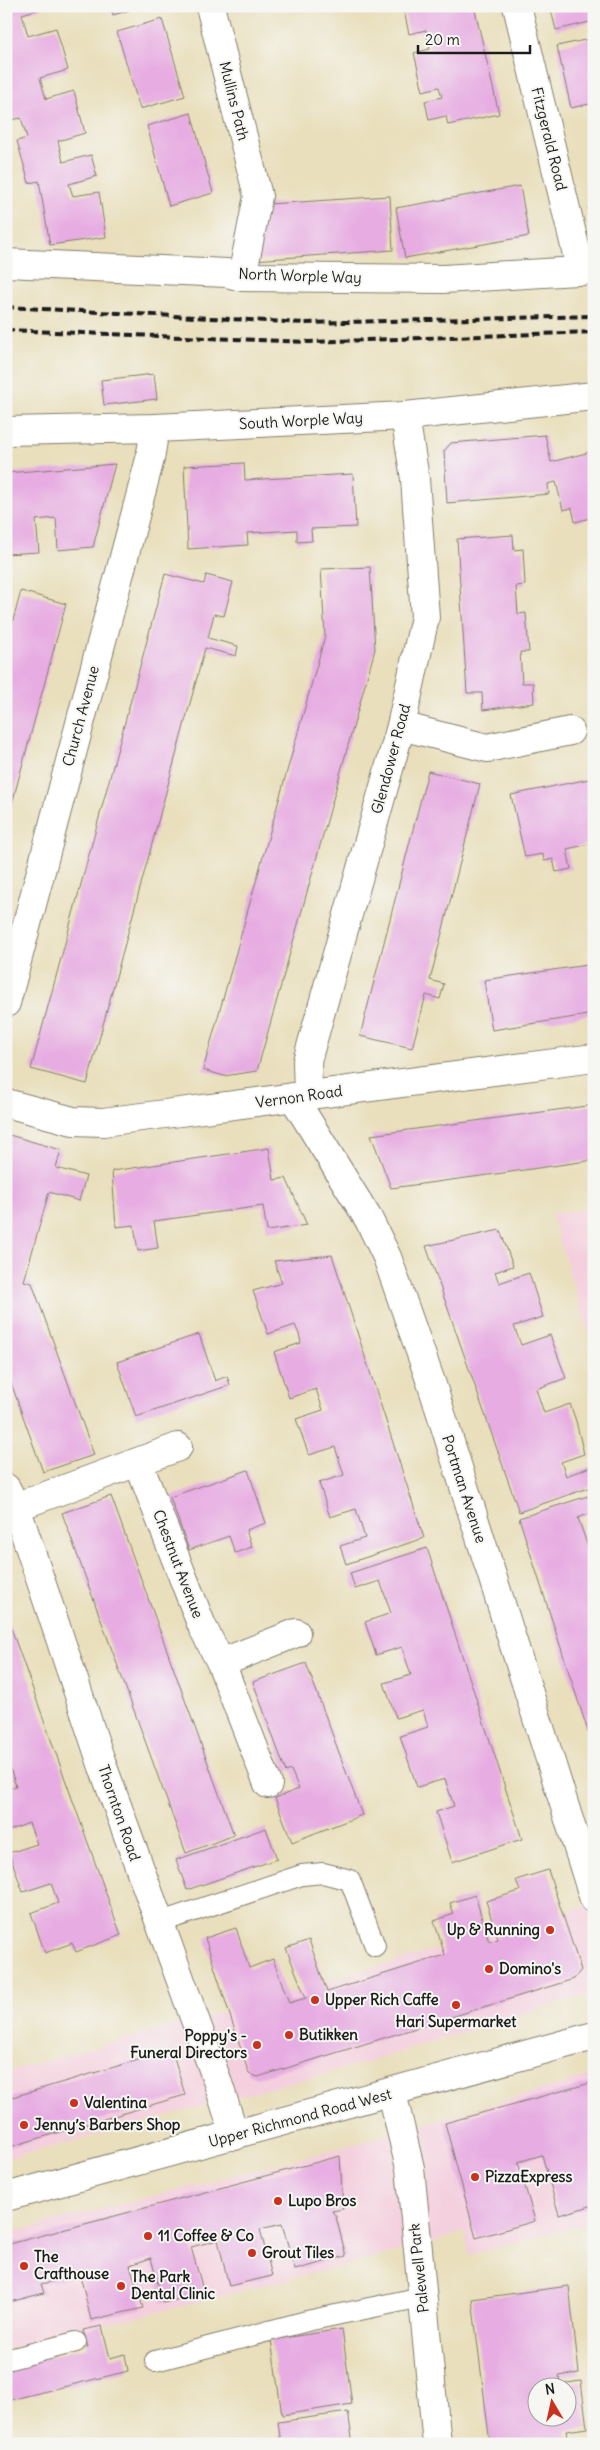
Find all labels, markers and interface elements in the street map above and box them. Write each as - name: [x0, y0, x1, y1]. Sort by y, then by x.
- scale bar: [418, 22, 530, 54]
- text: 20 m: [425, 30, 460, 49]
- street label: Mullins Path: [215, 59, 254, 143]
- street label: Fitzgerald Road: [527, 85, 572, 193]
- street label: North Worple Way: [238, 264, 362, 287]
- street label: South Worple Way: [238, 408, 363, 433]
- street label: Church Avenue: [58, 664, 103, 768]
- street label: Glendower Road: [367, 702, 414, 816]
- street label: Vernon Road: [254, 1081, 344, 1112]
- street label: Portman Avenue: [438, 1432, 491, 1545]
- street label: Chestnut Avenue: [149, 1507, 208, 1621]
- street label: Thornton Road: [94, 1762, 145, 1864]
- place label: Up & Running: [447, 1920, 540, 1940]
- marker: Up & Running: [544, 1924, 556, 1936]
- place label: Domino's: [499, 1959, 561, 1978]
- marker: Domino's: [483, 1963, 495, 1975]
- place label: Upper Rich Caffe: [325, 1990, 439, 2010]
- marker: Upper Rich Caffe: [309, 1994, 321, 2006]
- marker: Hari Supermarket: [450, 1999, 462, 2011]
- place label: Hari Supermarket: [396, 2012, 517, 2032]
- place label: Butikken: [299, 2025, 358, 2044]
- place label: Poppy's - Funeral Directors: [130, 2026, 247, 2062]
- marker: Butikken: [283, 2029, 295, 2041]
- marker: Poppy's - Funeral Directors: [251, 2039, 263, 2051]
- street label: Upper Richmond Road West: [206, 2084, 393, 2151]
- place label: Valentina: [84, 2093, 147, 2112]
- marker: Valentina: [68, 2097, 80, 2109]
- place label: Jenny’s Barbers Shop: [34, 2115, 181, 2135]
- marker: Jenny’s Barbers Shop: [18, 2119, 30, 2131]
- place label: PizzaExpress: [485, 2167, 572, 2187]
- marker: PizzaExpress: [469, 2171, 481, 2183]
- place label: Lupo Bros: [288, 2191, 357, 2211]
- marker: Lupo Bros: [272, 2195, 284, 2207]
- street label: Palewell Park: [404, 2222, 433, 2314]
- place label: 11 Coffee & Co: [158, 2226, 254, 2245]
- marker: 11 Coffee & Co: [142, 2230, 154, 2242]
- place label: Grout Tiles: [262, 2243, 334, 2262]
- place label: The Crafthouse: [34, 2247, 109, 2283]
- marker: Grout Tiles: [246, 2247, 258, 2259]
- marker: The Crafthouse: [18, 2260, 30, 2272]
- place label: The Park Dental Clinic: [131, 2267, 215, 2303]
- marker: The Park Dental Clinic: [115, 2280, 127, 2292]
- north arrow: [528, 2378, 578, 2428]
- text: N: [544, 2380, 556, 2399]

